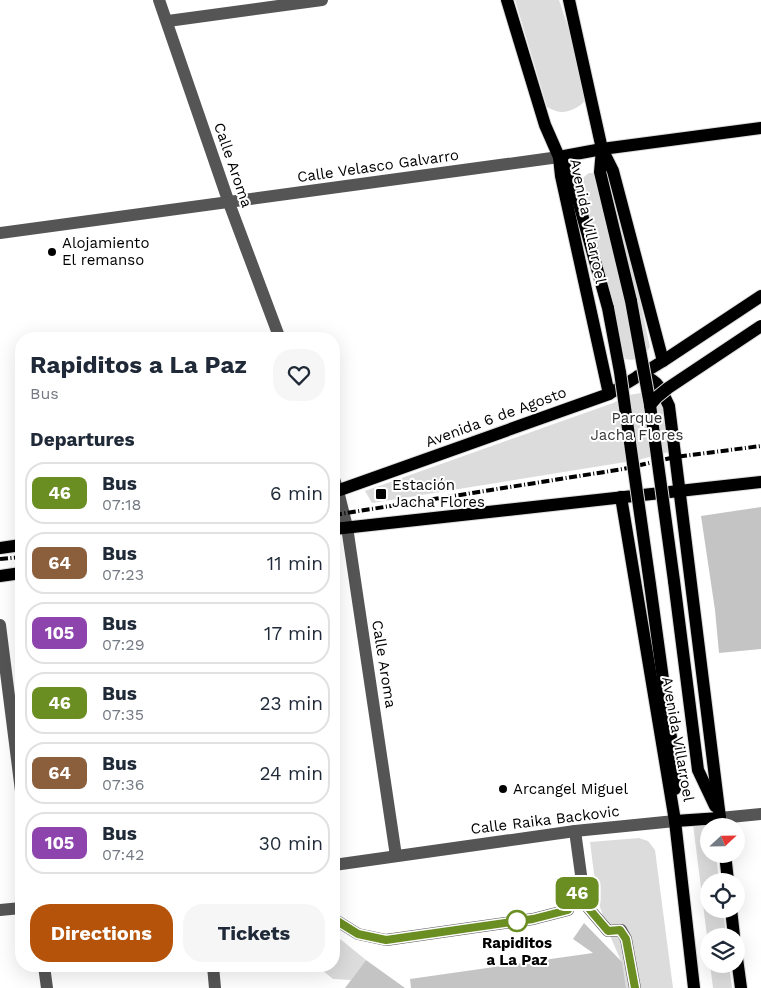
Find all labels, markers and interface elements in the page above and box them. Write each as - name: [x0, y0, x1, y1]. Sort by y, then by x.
- street label: Calle Aroma: [210, 120, 256, 210]
- street label: Calle Velasco Galvarro: [296, 146, 460, 186]
- street label: Avenida Villarroel: [566, 157, 610, 285]
- place label: Alojamiento El remanso: [62, 234, 149, 269]
- marker: Alojamiento El remanso: [46, 246, 58, 258]
- button: heart: [273, 349, 325, 401]
- text: Rapiditos a La Paz: [30, 351, 247, 379]
- street label: Avenida 6 de Agosto: [423, 383, 569, 451]
- text: Bus: [30, 384, 59, 403]
- park label: Parque Jacha Flores: [591, 409, 684, 444]
- text: Departures: [30, 428, 135, 451]
- text: Bus: [102, 472, 137, 495]
- place label: Estación Jacha Flores: [392, 476, 485, 511]
- text: 46: [48, 482, 71, 503]
- text: 6 min: [270, 482, 323, 505]
- marker: Estación Jacha Flores: [374, 487, 388, 501]
- text: 07:18: [102, 495, 141, 514]
- text: Bus: [102, 542, 137, 565]
- text: 64: [48, 552, 71, 573]
- text: 11 min: [267, 552, 323, 575]
- text: 07:23: [102, 565, 144, 584]
- text: Bus: [102, 612, 137, 635]
- street label: Calle Aroma: [368, 619, 400, 710]
- text: 105: [45, 622, 74, 643]
- text: 17 min: [264, 622, 323, 645]
- text: 07:29: [102, 635, 145, 654]
- street label: Avenida Villarroel: [658, 675, 698, 803]
- text: Bus: [102, 682, 137, 705]
- text: 46: [48, 692, 71, 713]
- text: 23 min: [259, 692, 323, 715]
- text: 07:35: [102, 705, 144, 724]
- text: Bus: [102, 752, 137, 775]
- text: 64: [48, 762, 71, 783]
- text: 24 min: [259, 762, 323, 785]
- text: 07:36: [102, 775, 144, 794]
- place label: Arcangel Miguel: [513, 780, 628, 798]
- marker: Arcangel Miguel: [497, 783, 509, 795]
- street label: Calle Raika Backovic: [470, 802, 620, 838]
- north arrow: [700, 818, 745, 862]
- map controls: [700, 818, 745, 973]
- text: Bus: [102, 822, 137, 845]
- text: 105: [45, 832, 74, 853]
- text: 30 min: [259, 832, 323, 855]
- text: 07:42: [102, 845, 144, 864]
- button: locate: [700, 873, 745, 918]
- line badge: 46: [554, 877, 600, 909]
- text: 46: [566, 882, 588, 903]
- button: Directions: [30, 904, 173, 962]
- button: Tickets: [183, 904, 325, 962]
- marker: Rapiditos a La Paz: [506, 910, 528, 932]
- button: layers: [700, 928, 745, 973]
- place label: Rapiditos a La Paz: [482, 934, 552, 969]

